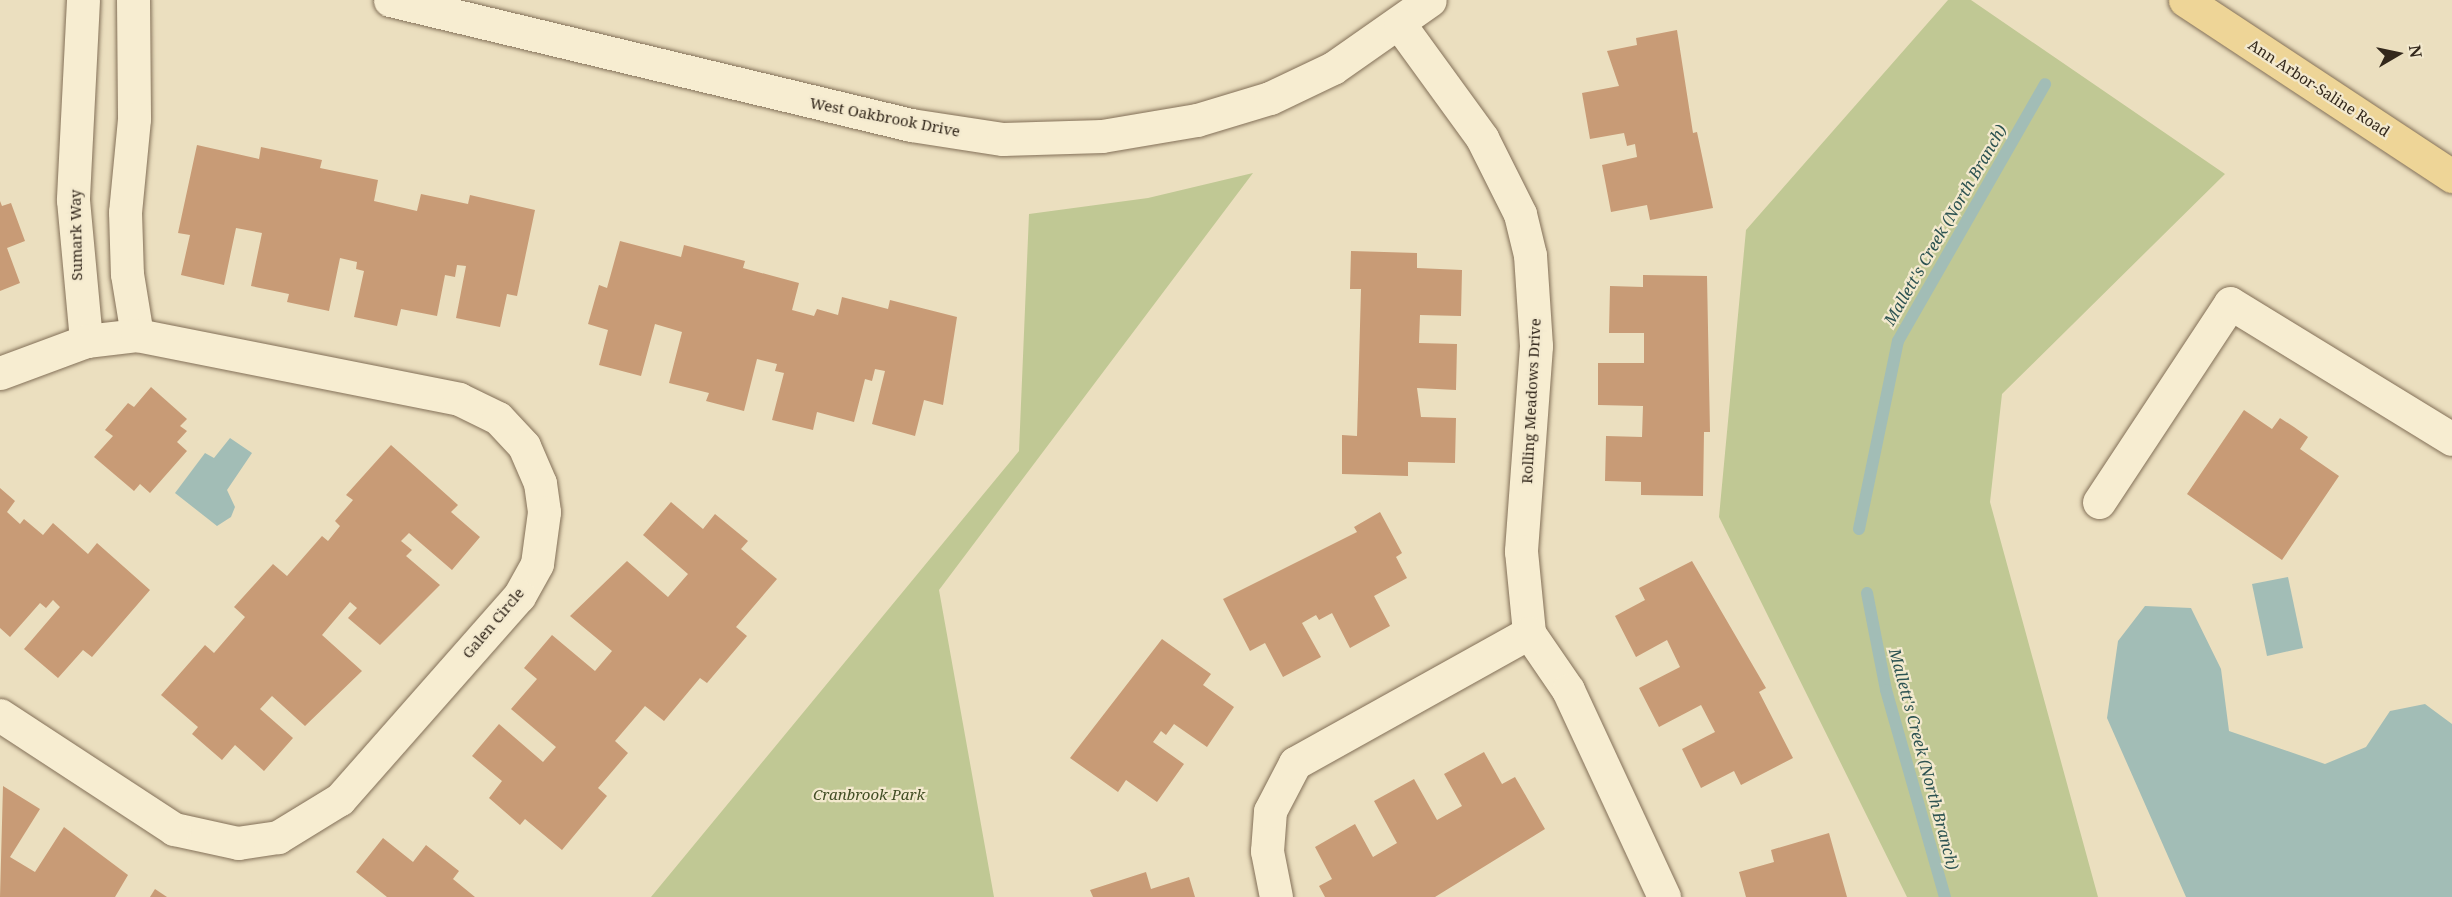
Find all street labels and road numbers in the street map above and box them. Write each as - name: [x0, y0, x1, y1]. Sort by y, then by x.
- street label: Ann Arbor-Saline Road: [2245, 36, 2393, 140]
- street label: West Oakbrook Drive: [808, 94, 962, 140]
- street label: Sumark Way: [66, 189, 86, 281]
- street label: Rolling Meadows Drive: [1518, 318, 1544, 484]
- street label: Galen Circle: [458, 584, 528, 662]

